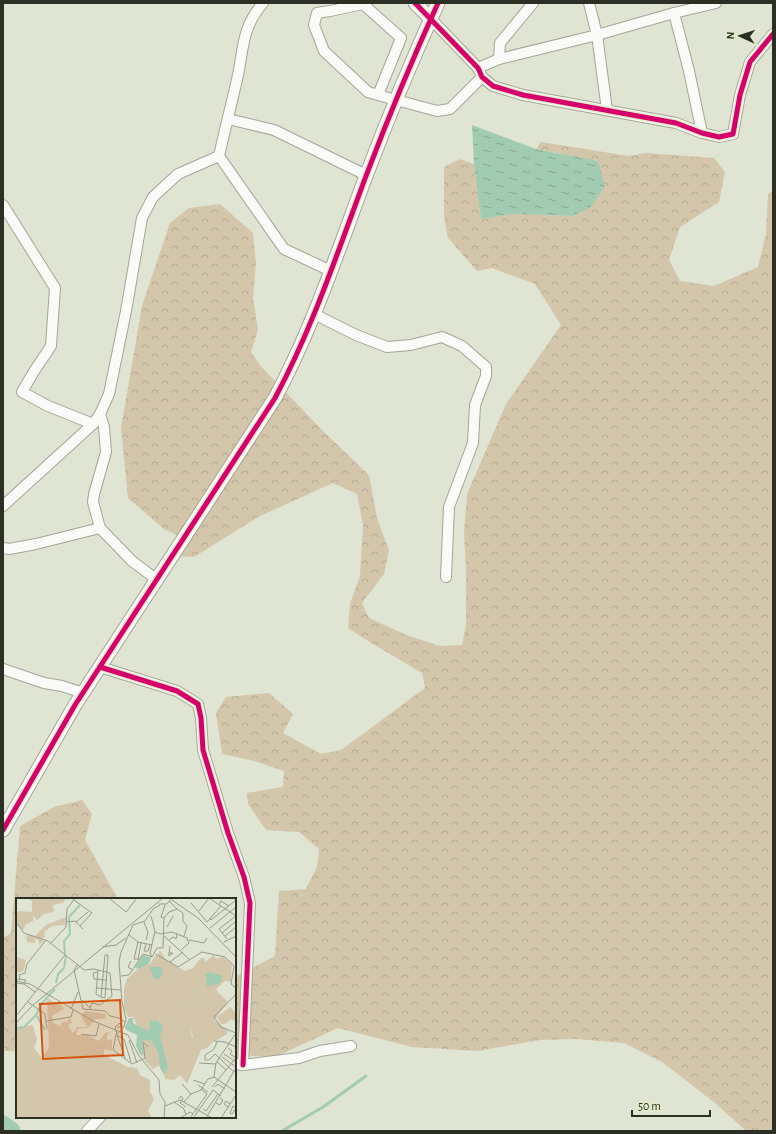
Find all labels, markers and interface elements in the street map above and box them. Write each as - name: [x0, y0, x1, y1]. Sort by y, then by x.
- north arrow: [720, 16, 760, 56]
- text: N: [725, 31, 736, 40]
- inset map: [16, 898, 236, 1118]
- scale bar: [632, 1092, 710, 1118]
- text: 50 m: [638, 1100, 661, 1112]

